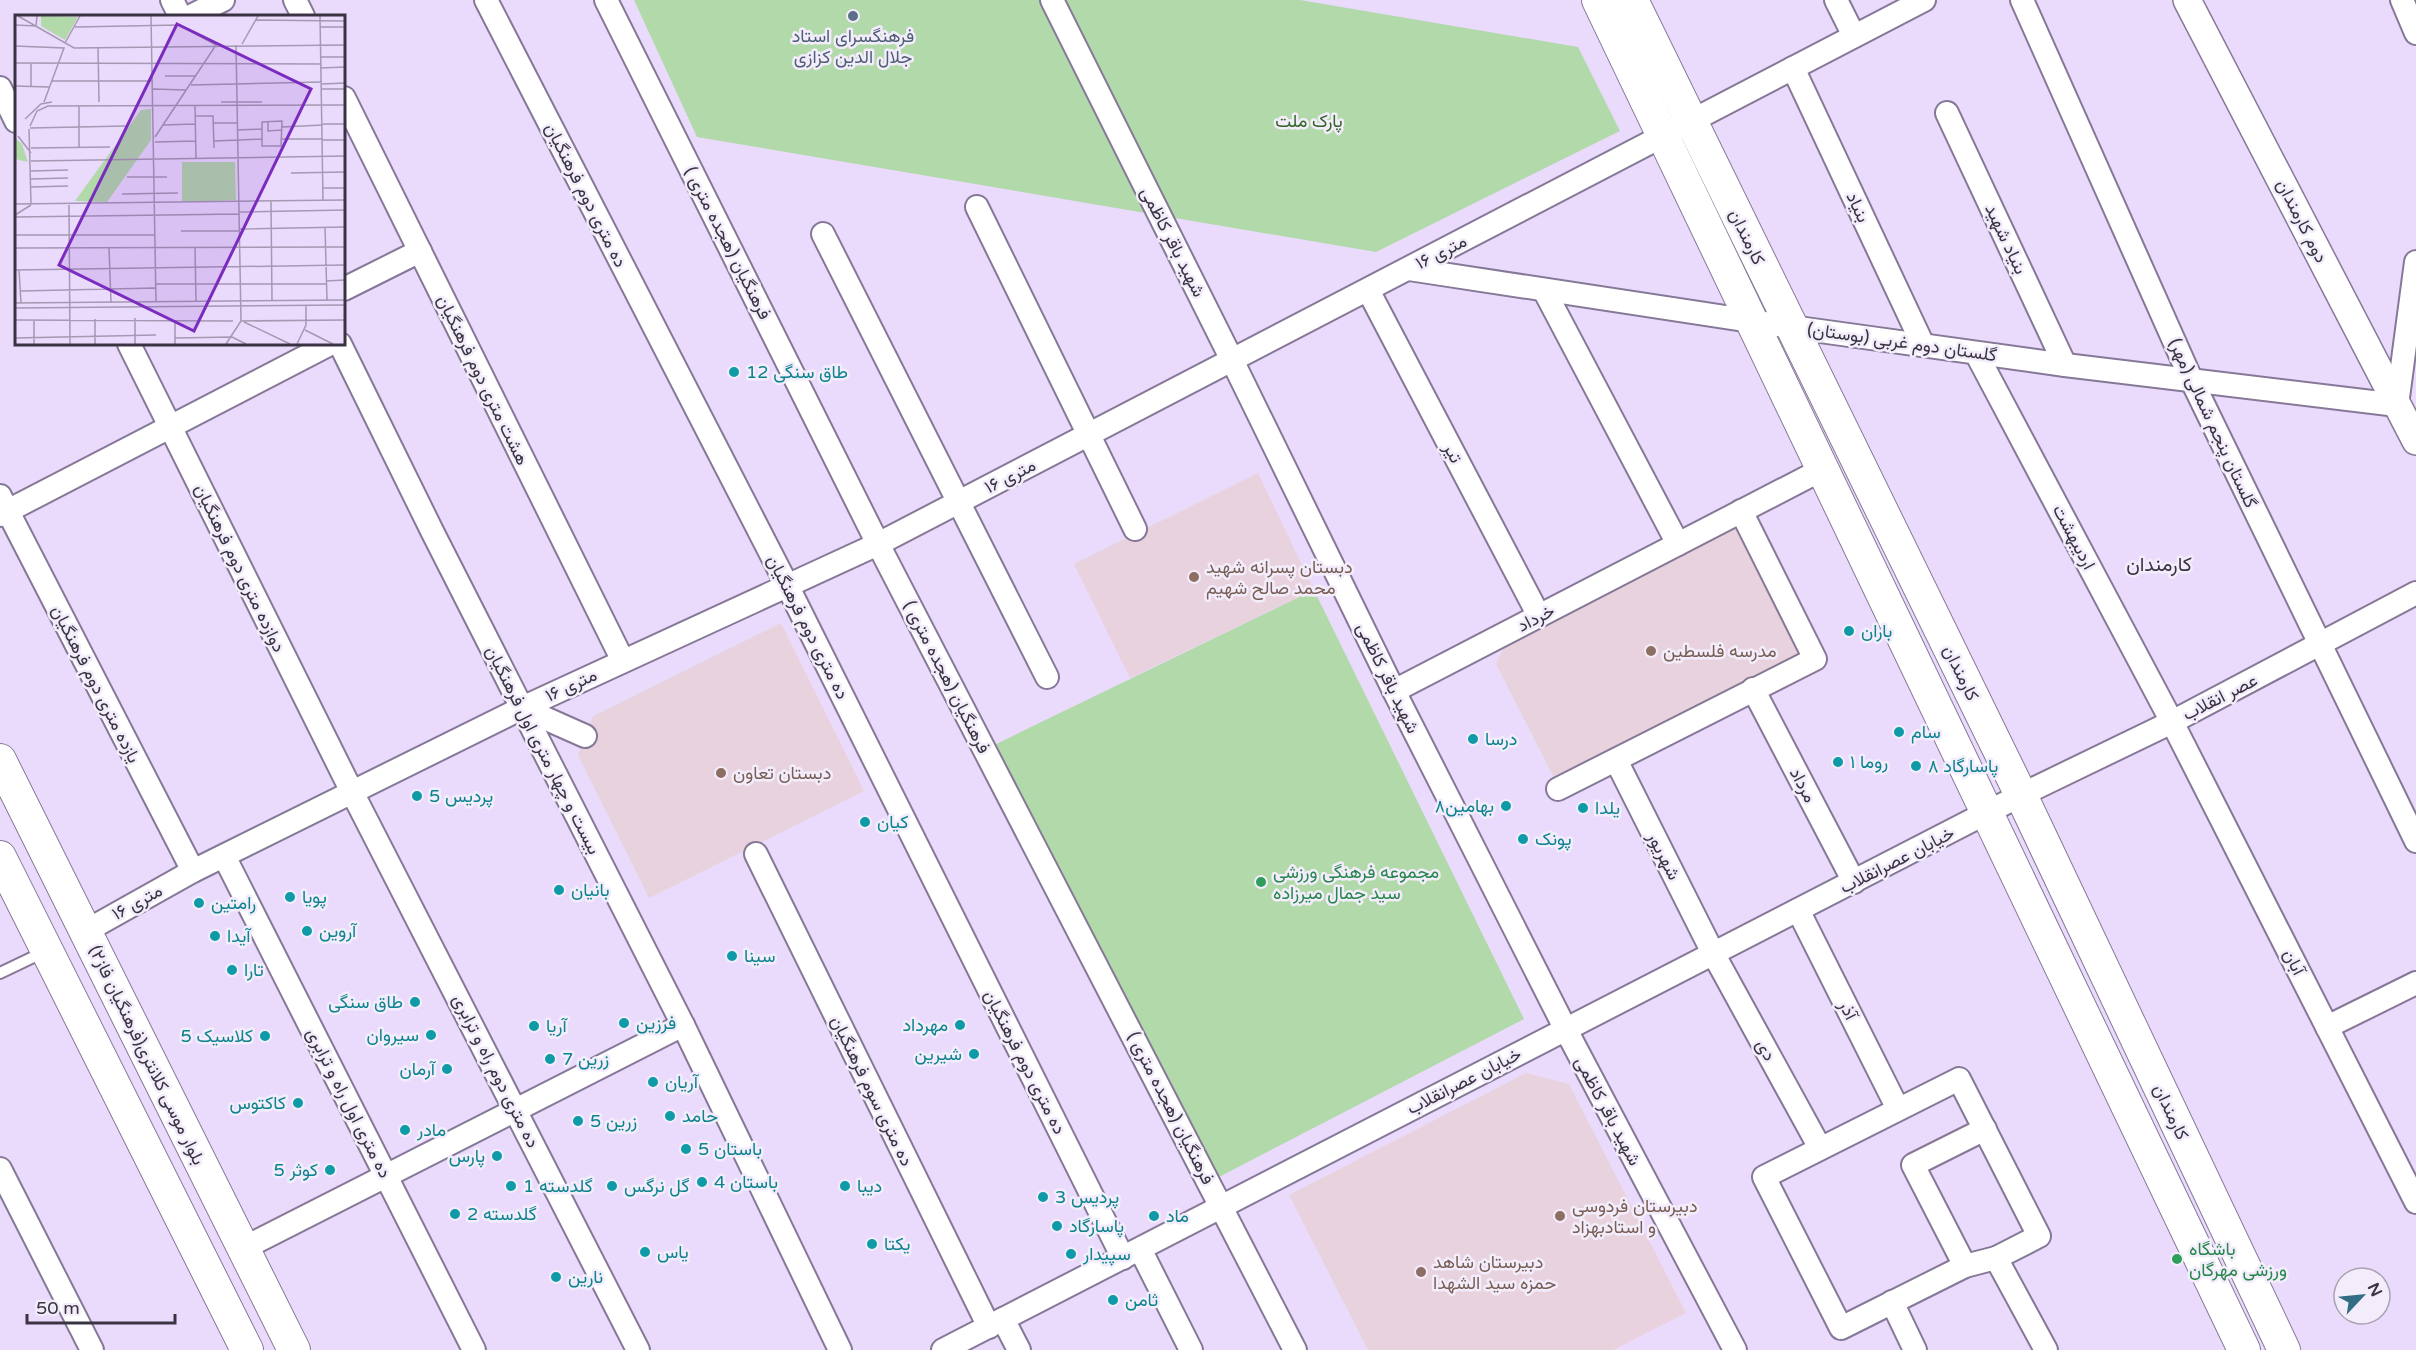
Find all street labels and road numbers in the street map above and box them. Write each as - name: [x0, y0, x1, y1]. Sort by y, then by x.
- street label: ده متری دوم فرهنگیان: [539, 119, 632, 271]
- street label: فرهنگیان (هجده متری ): [680, 163, 776, 323]
- street label: دوم کارمندان: [2271, 175, 2332, 267]
- street label: شهید باقر کاظمی: [1136, 183, 1210, 301]
- street label: بنیاد: [1841, 188, 1875, 226]
- street label: بنیاد شهید: [1980, 200, 2032, 278]
- street label: کارمندان: [1724, 206, 1770, 268]
- street label: ۱۶ متری: [1412, 230, 1470, 274]
- street label: هشت متری دوم فرهنگیان: [431, 291, 534, 469]
- street label: گلستان دوم غربی (بوستان): [1806, 318, 1998, 367]
- street label: گلستان پنجم شمالی (مهر): [2163, 335, 2262, 512]
- street label: تیر: [1438, 438, 1467, 467]
- street label: ۱۶ متری: [981, 454, 1039, 498]
- street label: دوازده متری دوم فرهنگیان: [189, 480, 290, 656]
- street label: اردیبهشت: [2048, 501, 2100, 573]
- street label: ده متری دوم فرهنگیان: [761, 551, 854, 703]
- street label: فرهنگیان (هجده متری ): [899, 597, 995, 757]
- street label: خرداد: [1514, 599, 1558, 637]
- street label: یازده متری دوم فرهنگیان: [46, 601, 145, 767]
- street label: شهید باقر کاظمی: [1352, 619, 1424, 737]
- street label: بیست و چهار متری اول فرهنگیان: [480, 642, 605, 859]
- street label: کارمندان: [1938, 642, 1984, 704]
- street label: ۱۶ متری: [542, 664, 600, 706]
- street label: عصر انقلاب: [2179, 669, 2261, 725]
- street label: مرداد: [1785, 764, 1821, 806]
- street label: خیابان عصرانقلاب: [1836, 822, 1958, 898]
- street label: شهریور: [1642, 827, 1685, 884]
- street label: ۱۶ متری: [108, 879, 166, 925]
- street label: بلوار موسی کلانتری(فرهنگیان فاز۲): [84, 942, 210, 1168]
- street label: آبان: [2278, 945, 2311, 980]
- street label: ده متری دوم فرهنگیان: [978, 986, 1071, 1138]
- street label: ده متری دوم راه و ترابری: [447, 991, 544, 1152]
- street label: آذر: [1833, 996, 1863, 1025]
- street label: ده متری سوم فرهنگیان: [825, 1012, 918, 1170]
- street label: ده متری اول راه و ترابری: [302, 1024, 396, 1182]
- street label: فرهنگیان (هجده متری ): [1123, 1028, 1219, 1188]
- street label: دی: [1751, 1035, 1781, 1065]
- street label: خیابان عصرانقلاب: [1403, 1043, 1525, 1119]
- street label: شهید باقر کاظمی: [1570, 1053, 1646, 1169]
- street label: کارمندان: [2149, 1081, 2193, 1143]

